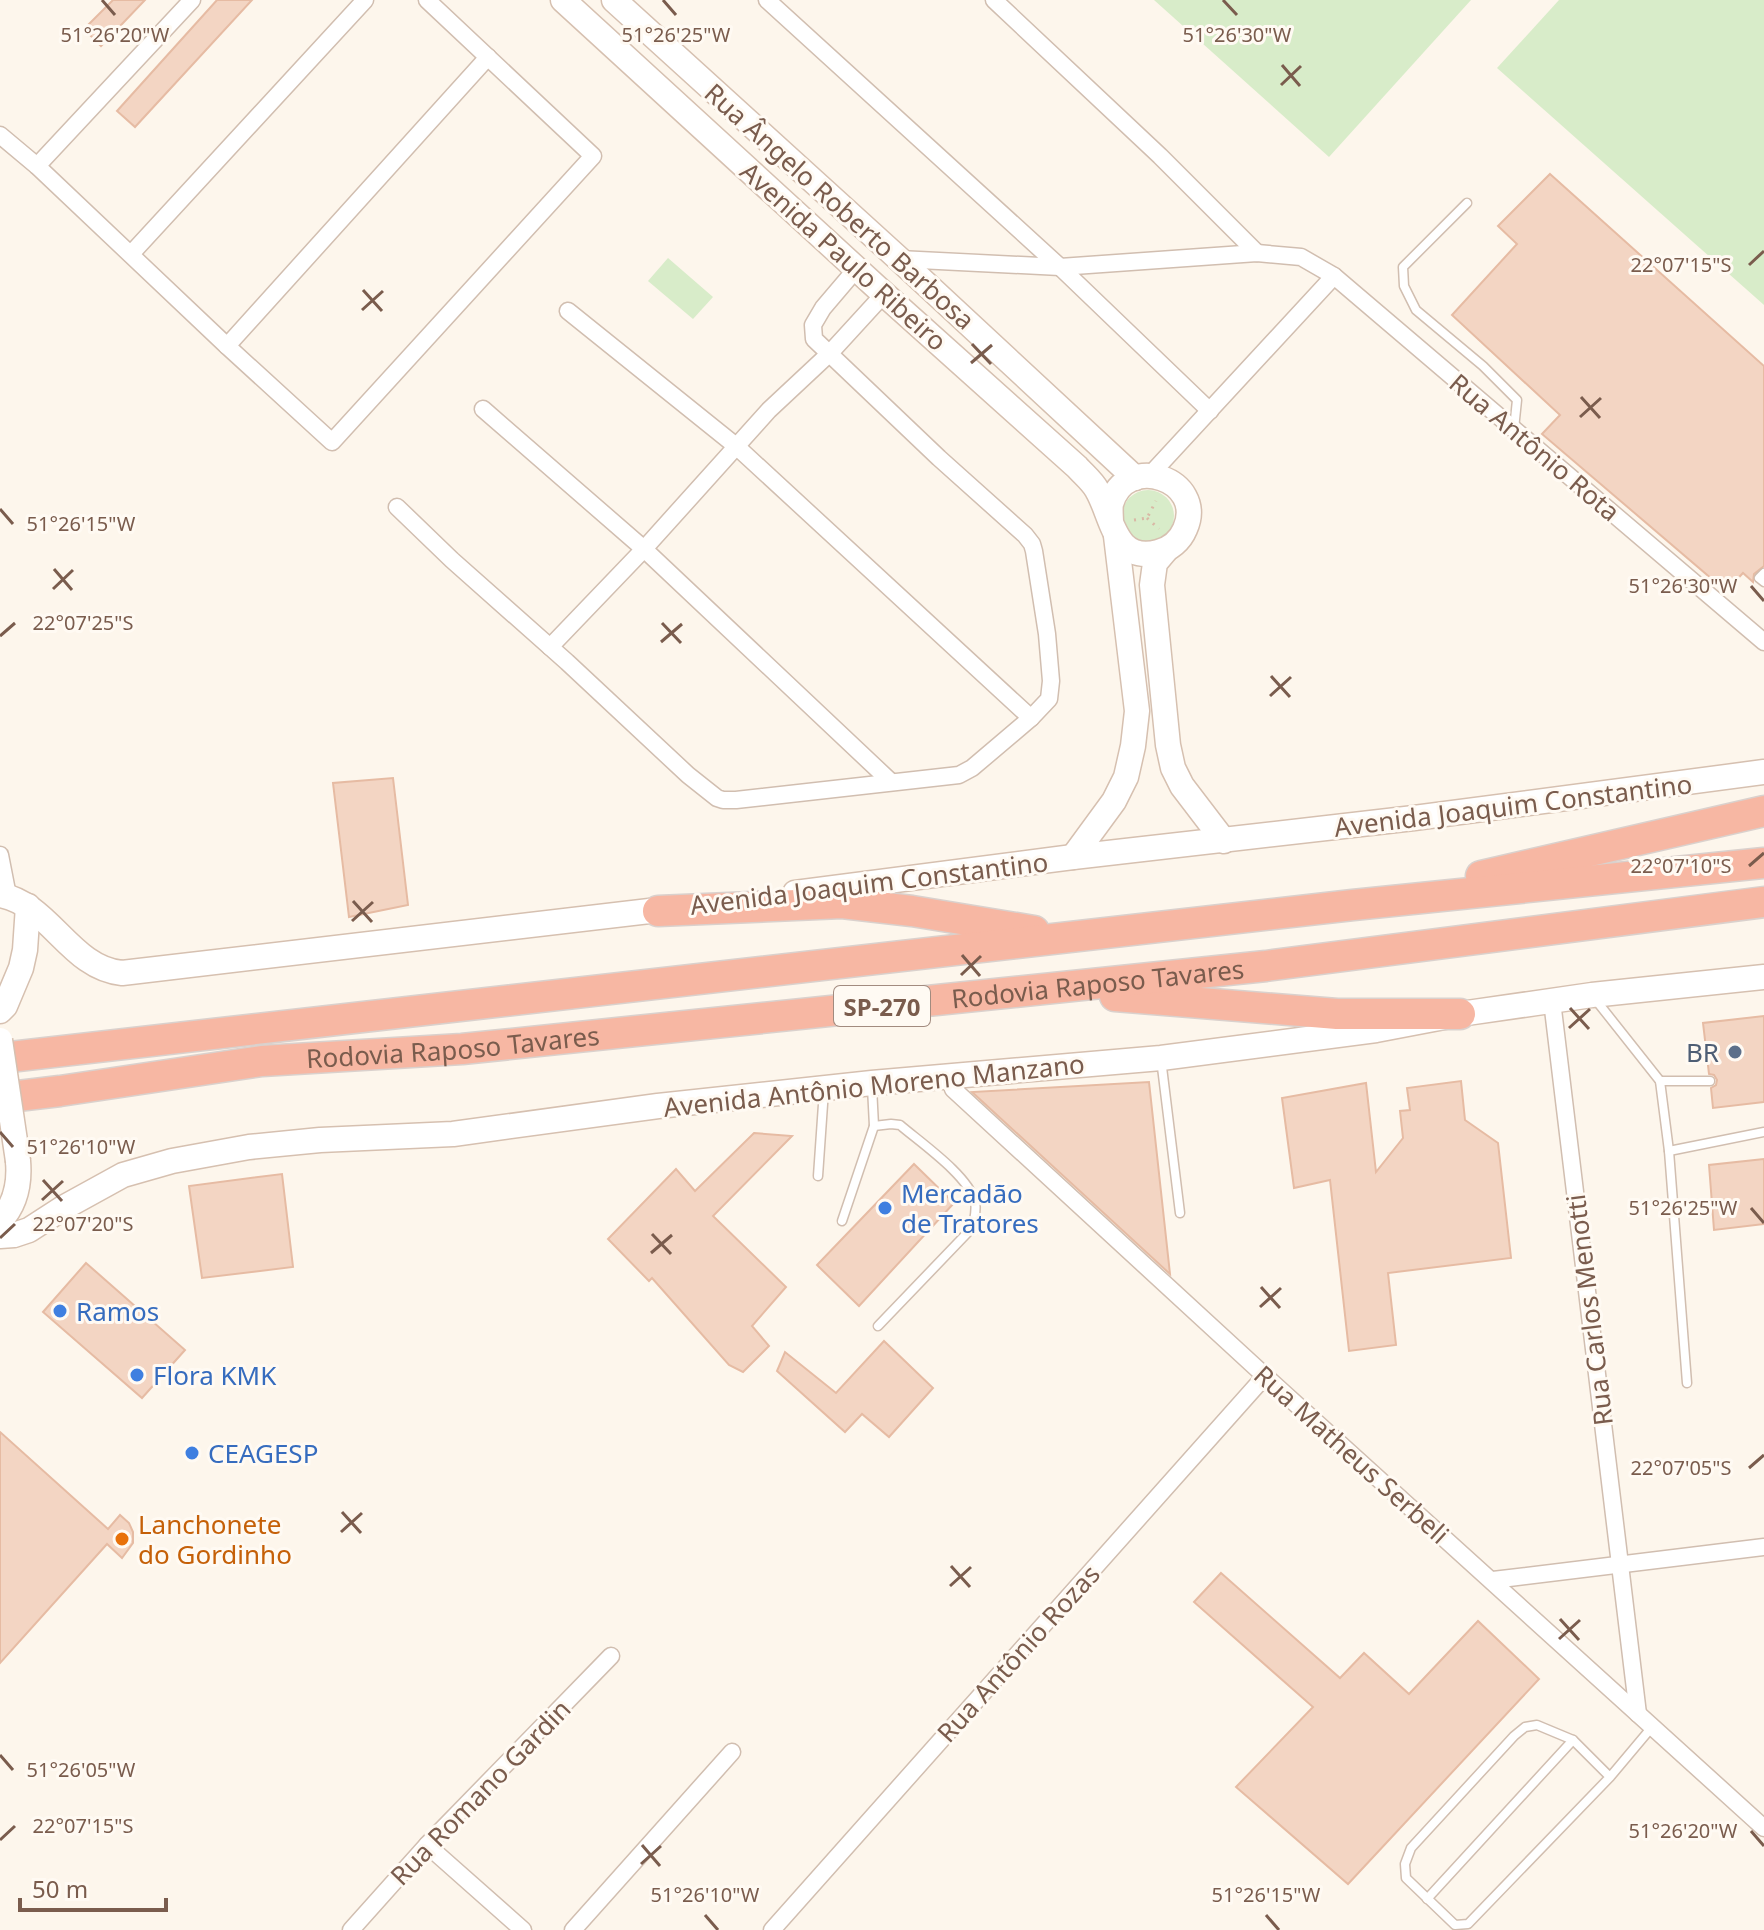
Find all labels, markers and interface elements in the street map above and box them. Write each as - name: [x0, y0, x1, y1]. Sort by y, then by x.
- text: 51°26'20"W: [61, 21, 170, 48]
- text: 51°26'25"W: [622, 21, 731, 48]
- text: 51°26'30"W: [1183, 21, 1292, 48]
- street label: Rua Ângelo Roberto Barbosa: [697, 75, 983, 337]
- street label: Avenida Paulo Ribeiro: [733, 154, 955, 358]
- text: 22°07'15"S: [1631, 251, 1731, 278]
- street label: Rua Antônio Rota: [1442, 365, 1628, 529]
- text: 51°26'15"W: [27, 510, 136, 537]
- text: 51°26'30"W: [1629, 572, 1738, 599]
- text: 22°07'25"S: [33, 609, 133, 636]
- street label: Avenida Joaquim Constantino: [1332, 765, 1694, 845]
- street label: Avenida Joaquim Constantino: [688, 843, 1050, 923]
- text: 22°07'10"S: [1631, 852, 1731, 879]
- street label: Rodovia Raposo Tavares: [950, 950, 1246, 1016]
- road number: SP-270: [834, 986, 930, 1026]
- street label: Rodovia Raposo Tavares: [305, 1017, 601, 1076]
- place label: BR: [1686, 1034, 1719, 1070]
- marker: BR: [1726, 1043, 1744, 1061]
- street label: Avenida Antônio Moreno Manzano: [662, 1045, 1086, 1125]
- text: 51°26'10"W: [27, 1133, 136, 1160]
- place label: Mercadão de Tratores: [901, 1175, 1039, 1241]
- street label: Rua Carlos Menotti: [1557, 1192, 1621, 1428]
- text: 51°26'25"W: [1629, 1194, 1738, 1221]
- marker: Mercadão de Tratores: [876, 1199, 894, 1217]
- text: 22°07'20"S: [33, 1210, 133, 1237]
- place label: Ramos: [76, 1293, 159, 1329]
- marker: Ramos: [51, 1302, 69, 1320]
- place label: Flora KMK: [153, 1357, 277, 1393]
- street label: Rua Matheus Serbeli: [1247, 1357, 1457, 1551]
- marker: Flora KMK: [128, 1366, 146, 1384]
- place label: CEAGESP: [208, 1435, 318, 1471]
- marker: CEAGESP: [183, 1444, 201, 1462]
- text: 22°07'05"S: [1631, 1454, 1731, 1481]
- place label: Lanchonete do Gordinho: [138, 1506, 292, 1572]
- marker: Lanchonete do Gordinho: [113, 1530, 131, 1548]
- street label: Rua Antônio Rozas: [928, 1556, 1108, 1750]
- street label: Rua Romano Gardin: [382, 1691, 578, 1893]
- text: 51°26'05"W: [27, 1756, 136, 1783]
- text: 22°07'15"S: [33, 1812, 133, 1839]
- text: 51°26'20"W: [1629, 1817, 1738, 1844]
- scale bar: [20, 1862, 166, 1912]
- text: 50 m: [32, 1872, 88, 1905]
- text: 51°26'10"W: [651, 1881, 760, 1908]
- text: 51°26'15"W: [1212, 1881, 1321, 1908]

